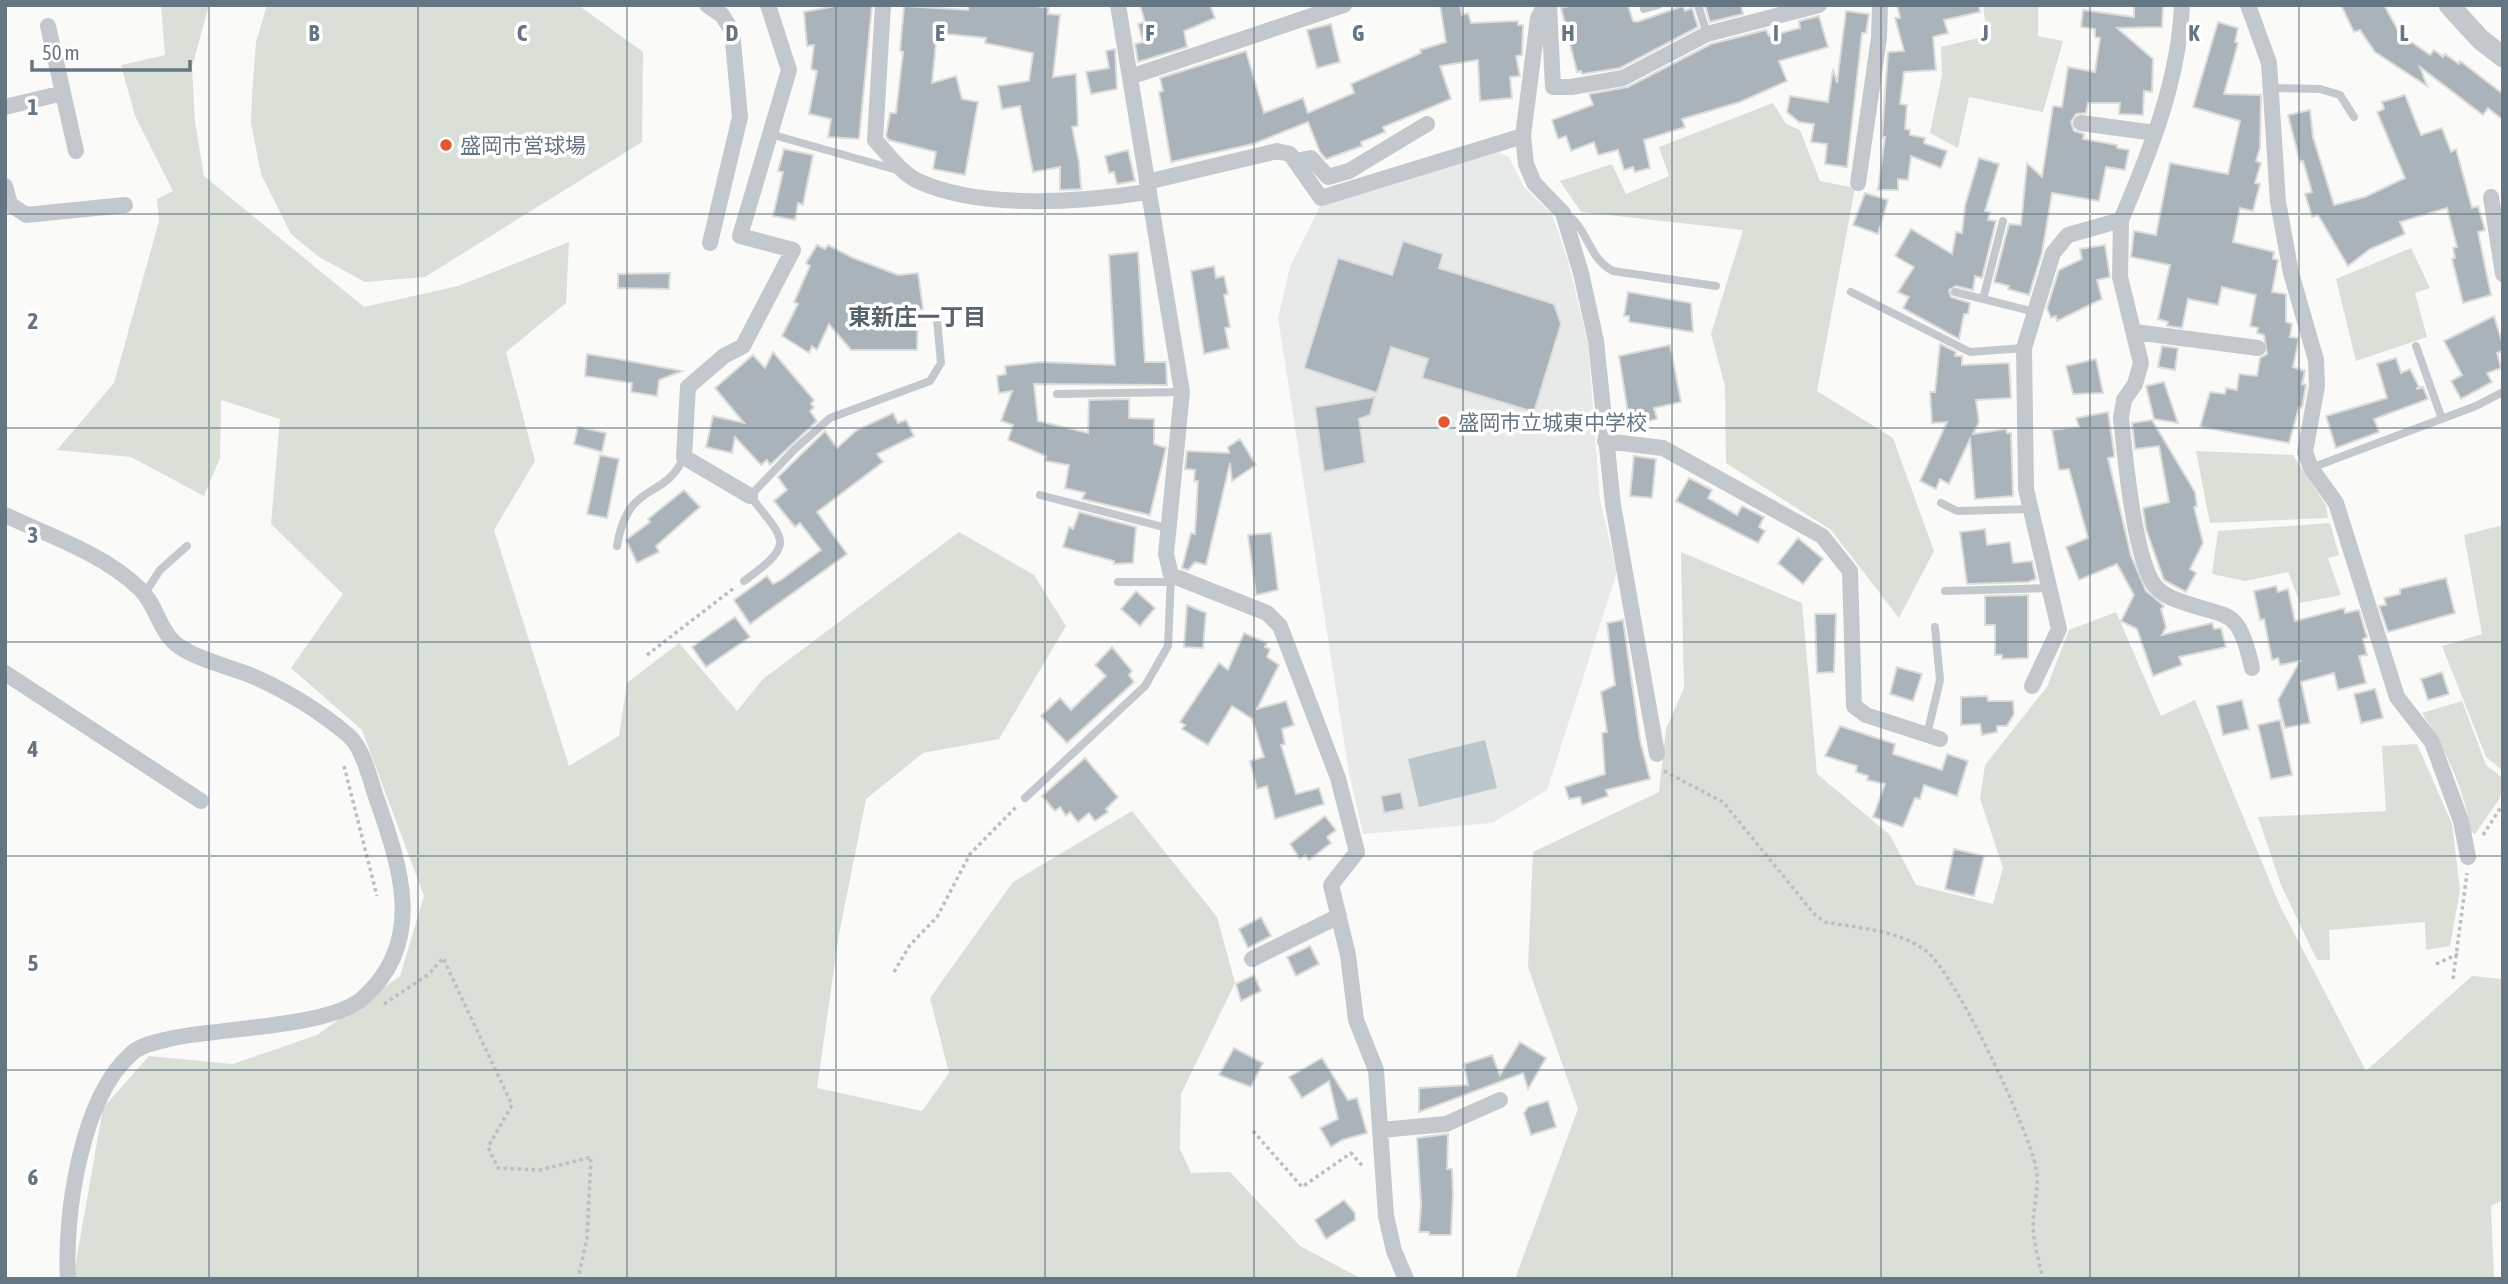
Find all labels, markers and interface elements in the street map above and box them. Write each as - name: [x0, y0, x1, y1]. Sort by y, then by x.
- text: B: [309, 20, 320, 46]
- text: C: [517, 20, 528, 46]
- text: D: [726, 20, 739, 46]
- text: E: [935, 20, 945, 46]
- text: F: [1145, 20, 1155, 46]
- text: G: [1352, 20, 1364, 46]
- text: H: [1561, 20, 1575, 46]
- text: I: [1773, 20, 1779, 46]
- text: J: [1980, 20, 1989, 46]
- text: K: [2188, 20, 2200, 46]
- text: L: [2400, 20, 2409, 46]
- scale bar: [32, 28, 189, 72]
- text: 50 m: [42, 40, 80, 64]
- text: 1: [28, 94, 39, 120]
- place label: 盛岡市営球場: [460, 133, 586, 157]
- marker: 盛岡市営球場: [438, 137, 454, 153]
- district label: 東新庄一丁目: [848, 304, 986, 330]
- text: 2: [28, 308, 38, 334]
- place label: 盛岡市立城東中学校: [1458, 410, 1647, 434]
- marker: 盛岡市立城東中学校: [1436, 414, 1452, 430]
- text: 3: [28, 522, 38, 548]
- text: 4: [27, 736, 39, 762]
- text: 5: [28, 950, 39, 976]
- text: 6: [28, 1164, 39, 1190]

